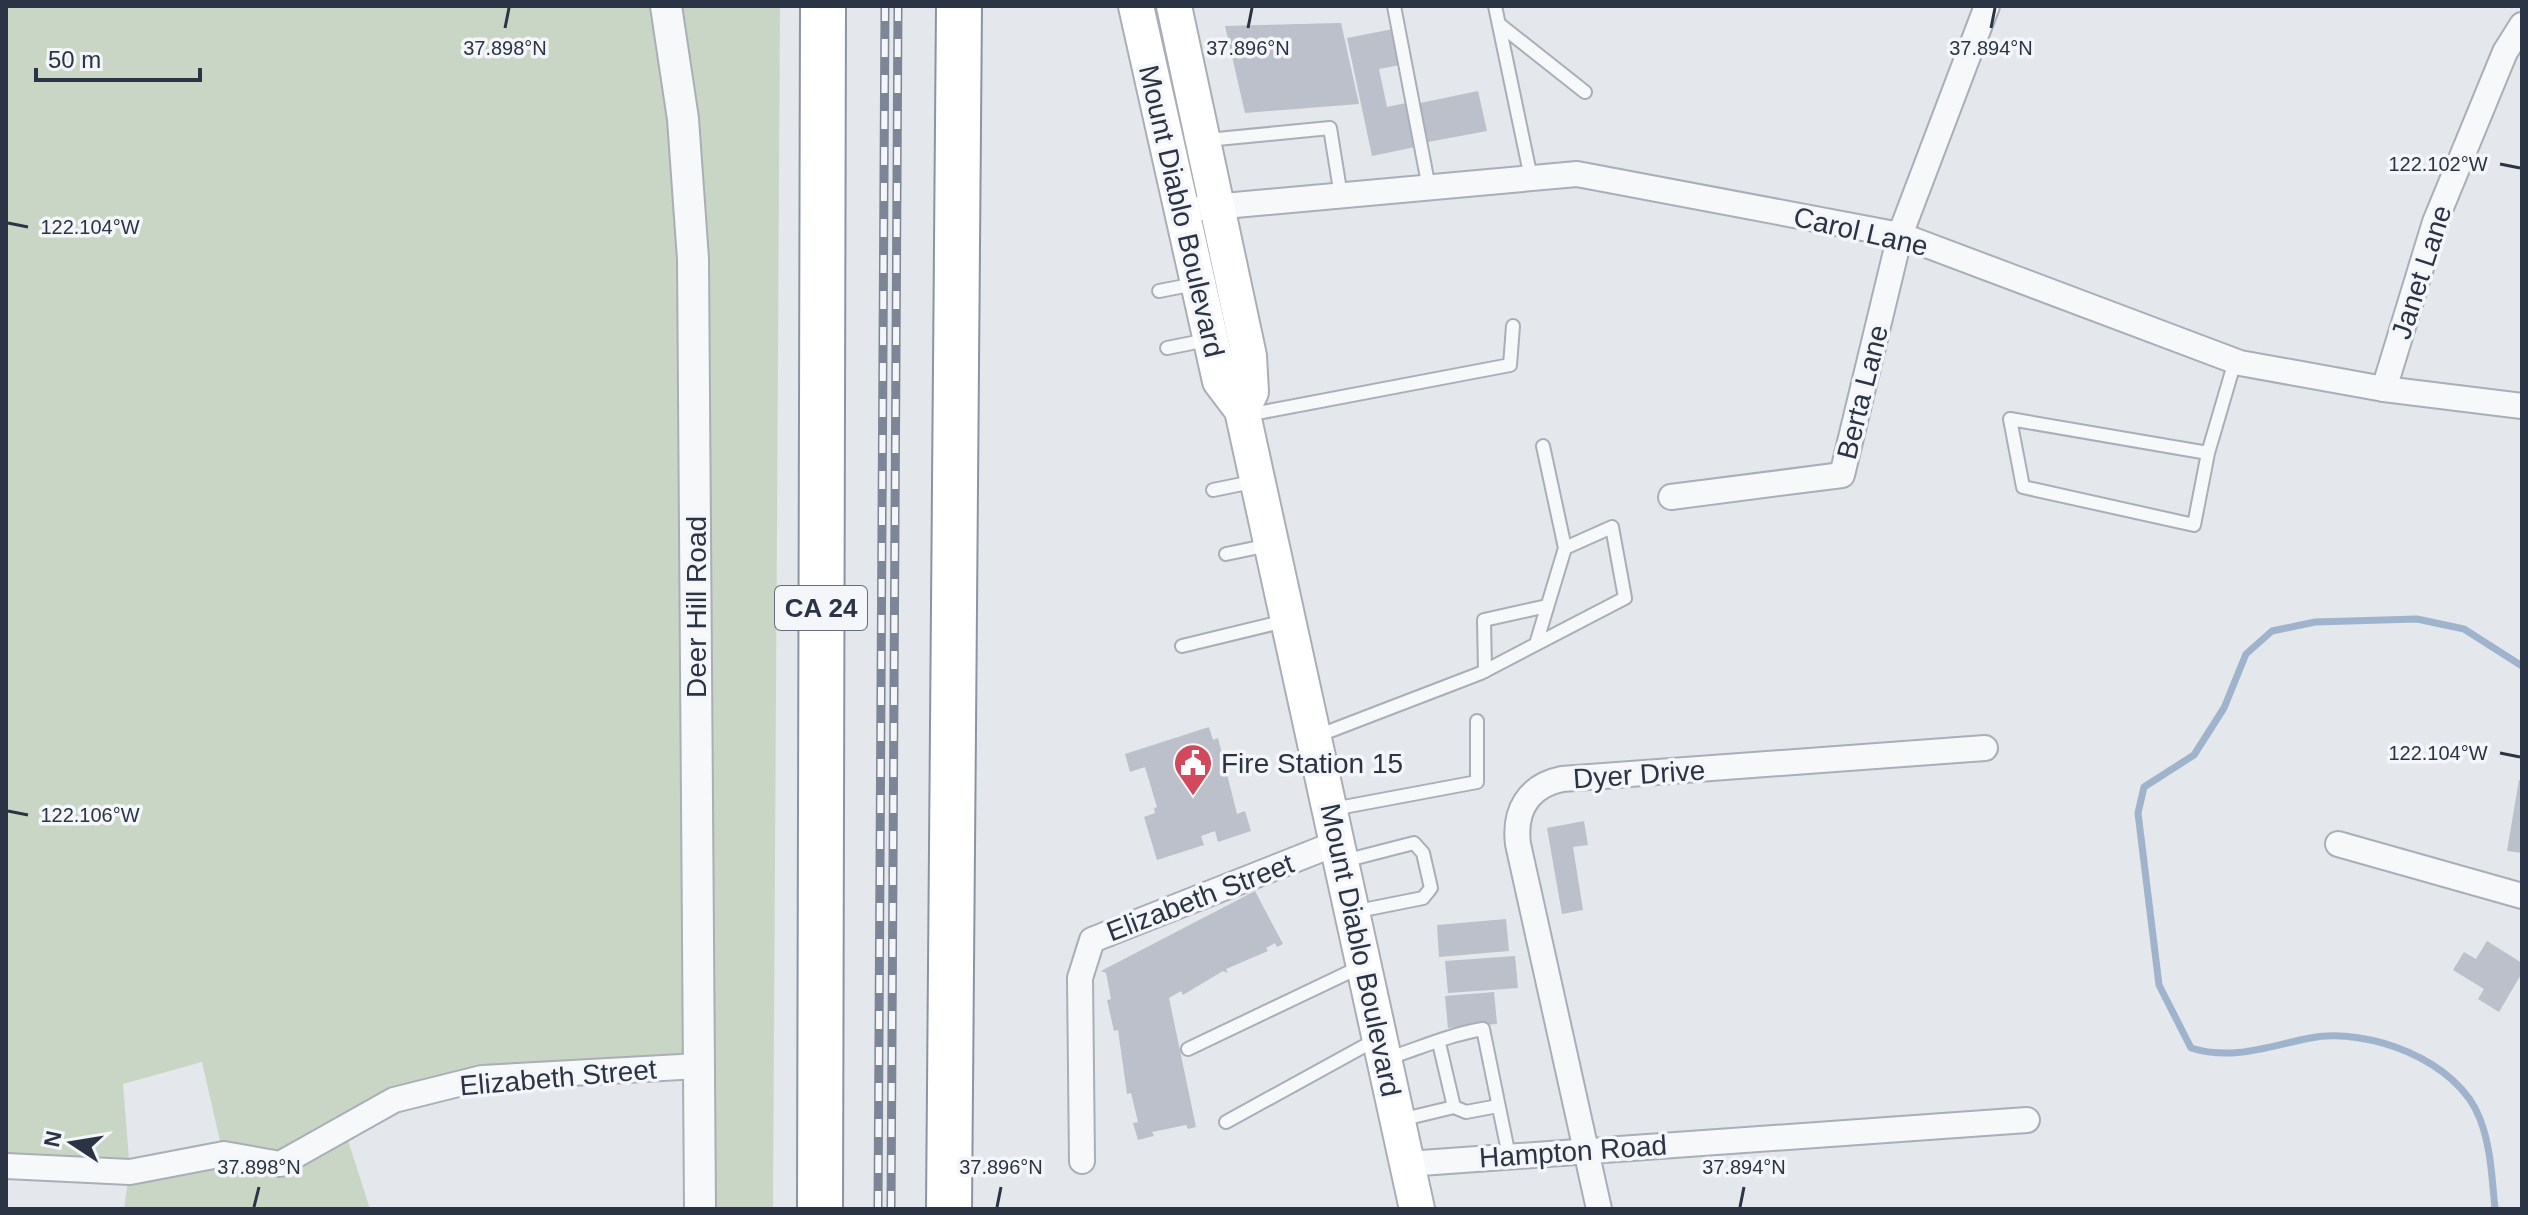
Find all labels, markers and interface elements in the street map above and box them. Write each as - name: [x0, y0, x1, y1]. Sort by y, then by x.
- scale bar: [36, 32, 200, 82]
- text: 37.898°N: [463, 37, 547, 59]
- text: 37.896°N: [1206, 37, 1290, 59]
- text: 37.894°N: [1949, 37, 2033, 59]
- text: 50 m: [48, 46, 101, 73]
- street label: Mount Diablo Boulevard: [1133, 62, 1230, 360]
- text: 122.102°W: [2388, 153, 2488, 175]
- street label: Carol Lane: [1791, 201, 1931, 262]
- street label: Janet Lane: [2385, 201, 2458, 343]
- text: 122.104°W: [40, 216, 140, 238]
- street label: Berta Lane: [1831, 322, 1894, 462]
- street label: Deer Hill Road: [681, 516, 712, 698]
- road number: CA 24: [775, 586, 867, 630]
- public building icon: Fire Station 15: [1172, 742, 1214, 797]
- text: 122.104°W: [2388, 742, 2488, 764]
- place label: Fire Station 15: [1221, 748, 1403, 779]
- street label: Dyer Drive: [1572, 754, 1706, 795]
- street label: Mount Diablo Boulevard: [1314, 801, 1407, 1099]
- text: 122.106°W: [40, 804, 140, 826]
- street label: Elizabeth Street: [1102, 847, 1298, 947]
- street label: Elizabeth Street: [458, 1053, 658, 1102]
- north arrow: [32, 1103, 112, 1183]
- text: N: [39, 1129, 67, 1149]
- street label: Hampton Road: [1478, 1129, 1668, 1174]
- text: 37.898°N: [217, 1156, 301, 1178]
- text: 37.896°N: [959, 1156, 1043, 1178]
- text: 37.894°N: [1702, 1156, 1786, 1178]

